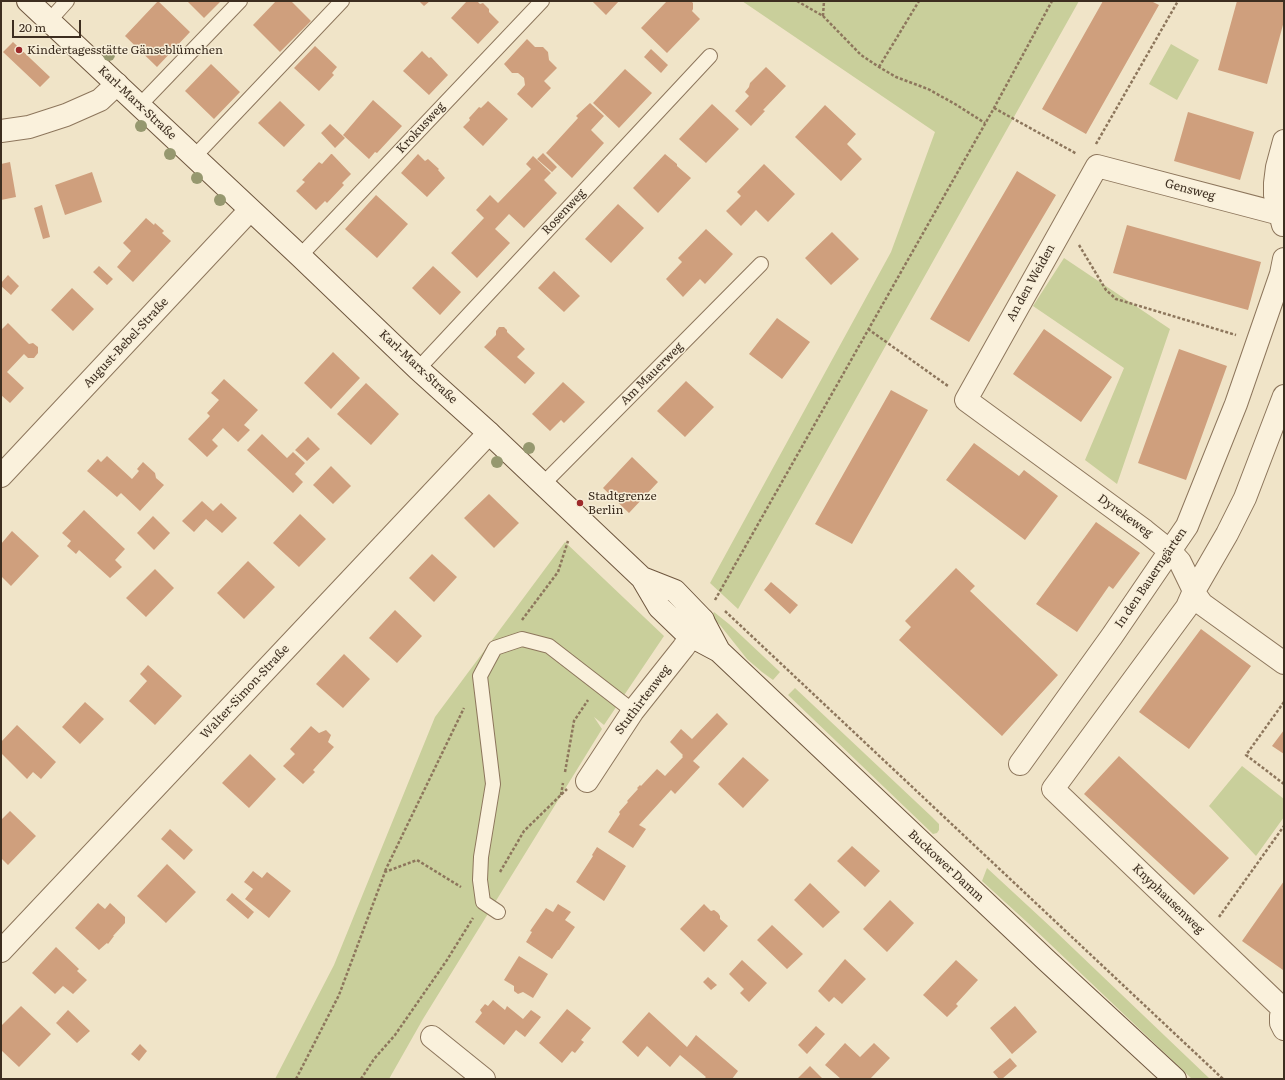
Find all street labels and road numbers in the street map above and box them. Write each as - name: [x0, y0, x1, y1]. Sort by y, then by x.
- street label: Karl-Marx-Straße: [95, 63, 179, 143]
- street label: Krokusweg: [394, 99, 448, 157]
- street label: Gensweg: [1163, 176, 1217, 204]
- street label: Rosenweg: [539, 186, 589, 238]
- street label: An den Weiden: [1004, 242, 1058, 324]
- street label: August-Bebel-Straße: [81, 295, 171, 391]
- street label: Karl-Marx-Straße: [376, 327, 460, 407]
- street label: Am Mauerweg: [618, 340, 686, 408]
- street label: Dyrekeweg: [1095, 491, 1155, 541]
- street label: In den Bauerngärten: [1112, 525, 1190, 631]
- street label: Walter-Simon-Straße: [198, 642, 292, 742]
- street label: Stuthirtenweg: [612, 663, 674, 737]
- street label: Buckower Damm: [905, 827, 987, 905]
- street label: Knyphausenweg: [1129, 861, 1207, 937]

